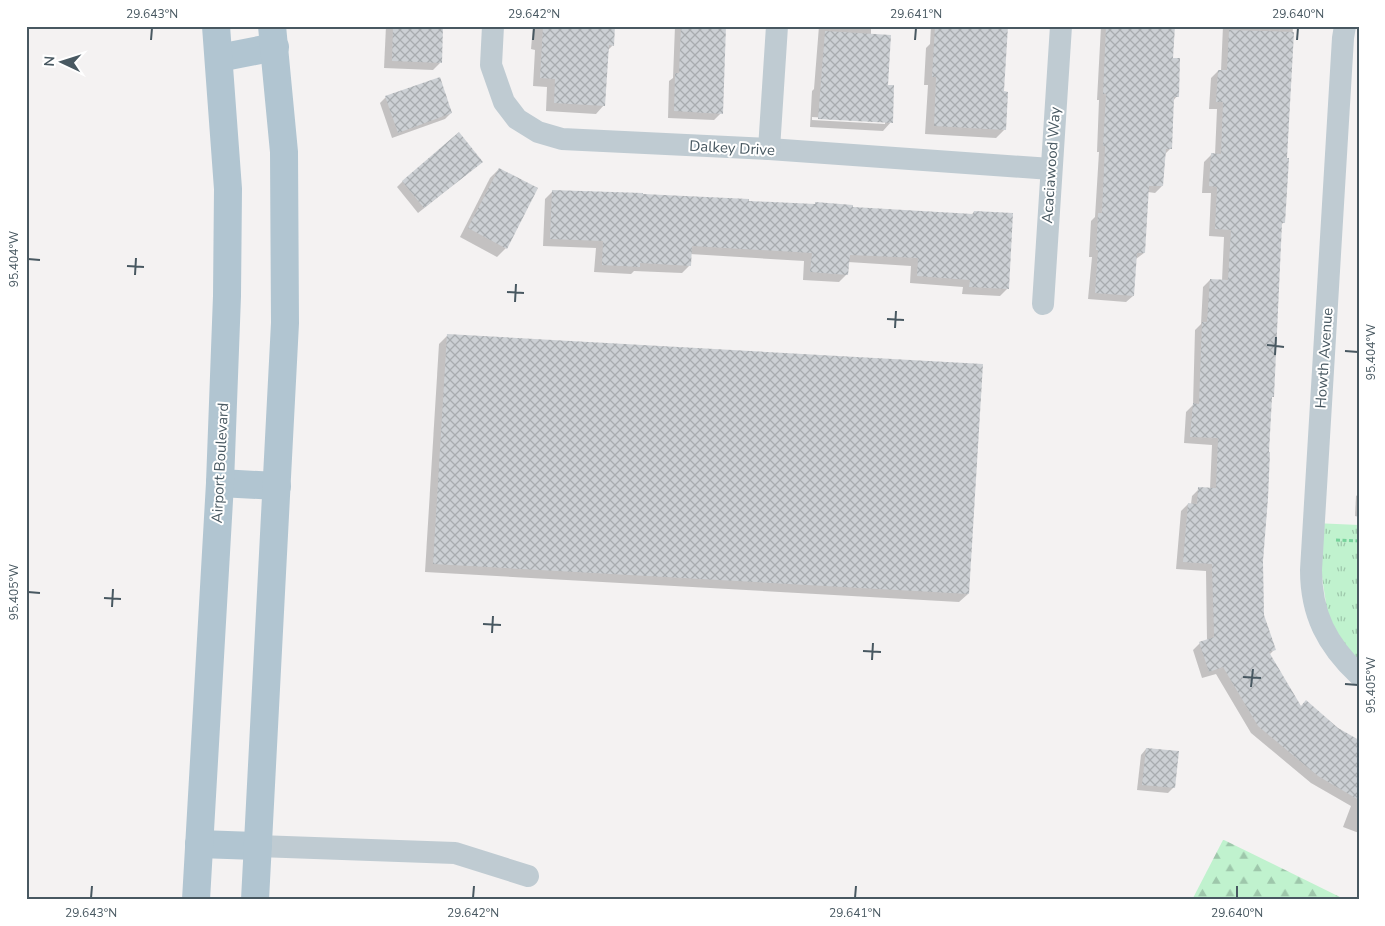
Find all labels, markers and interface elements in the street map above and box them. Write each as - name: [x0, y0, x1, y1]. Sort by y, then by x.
- text: 29.643°N: [126, 6, 178, 22]
- text: 29.642°N: [508, 6, 560, 22]
- text: 29.641°N: [890, 6, 942, 22]
- text: 29.640°N: [1272, 6, 1324, 22]
- north arrow: [38, 38, 88, 88]
- text: N: [40, 55, 59, 67]
- street label: Acaciawood Way: [1037, 106, 1065, 224]
- street label: Dalkey Drive: [689, 136, 775, 160]
- text: 95.404°W: [6, 231, 22, 287]
- street label: Howth Avenue: [1310, 307, 1338, 409]
- text: 95.404°W: [1363, 324, 1379, 380]
- street label: Airport Boulevard: [207, 402, 233, 524]
- text: 95.405°W: [6, 564, 22, 620]
- text: 95.405°W: [1363, 657, 1379, 713]
- text: 29.643°N: [65, 905, 117, 921]
- text: 29.642°N: [447, 905, 499, 921]
- text: 29.641°N: [829, 905, 881, 921]
- text: 29.640°N: [1211, 905, 1263, 921]

